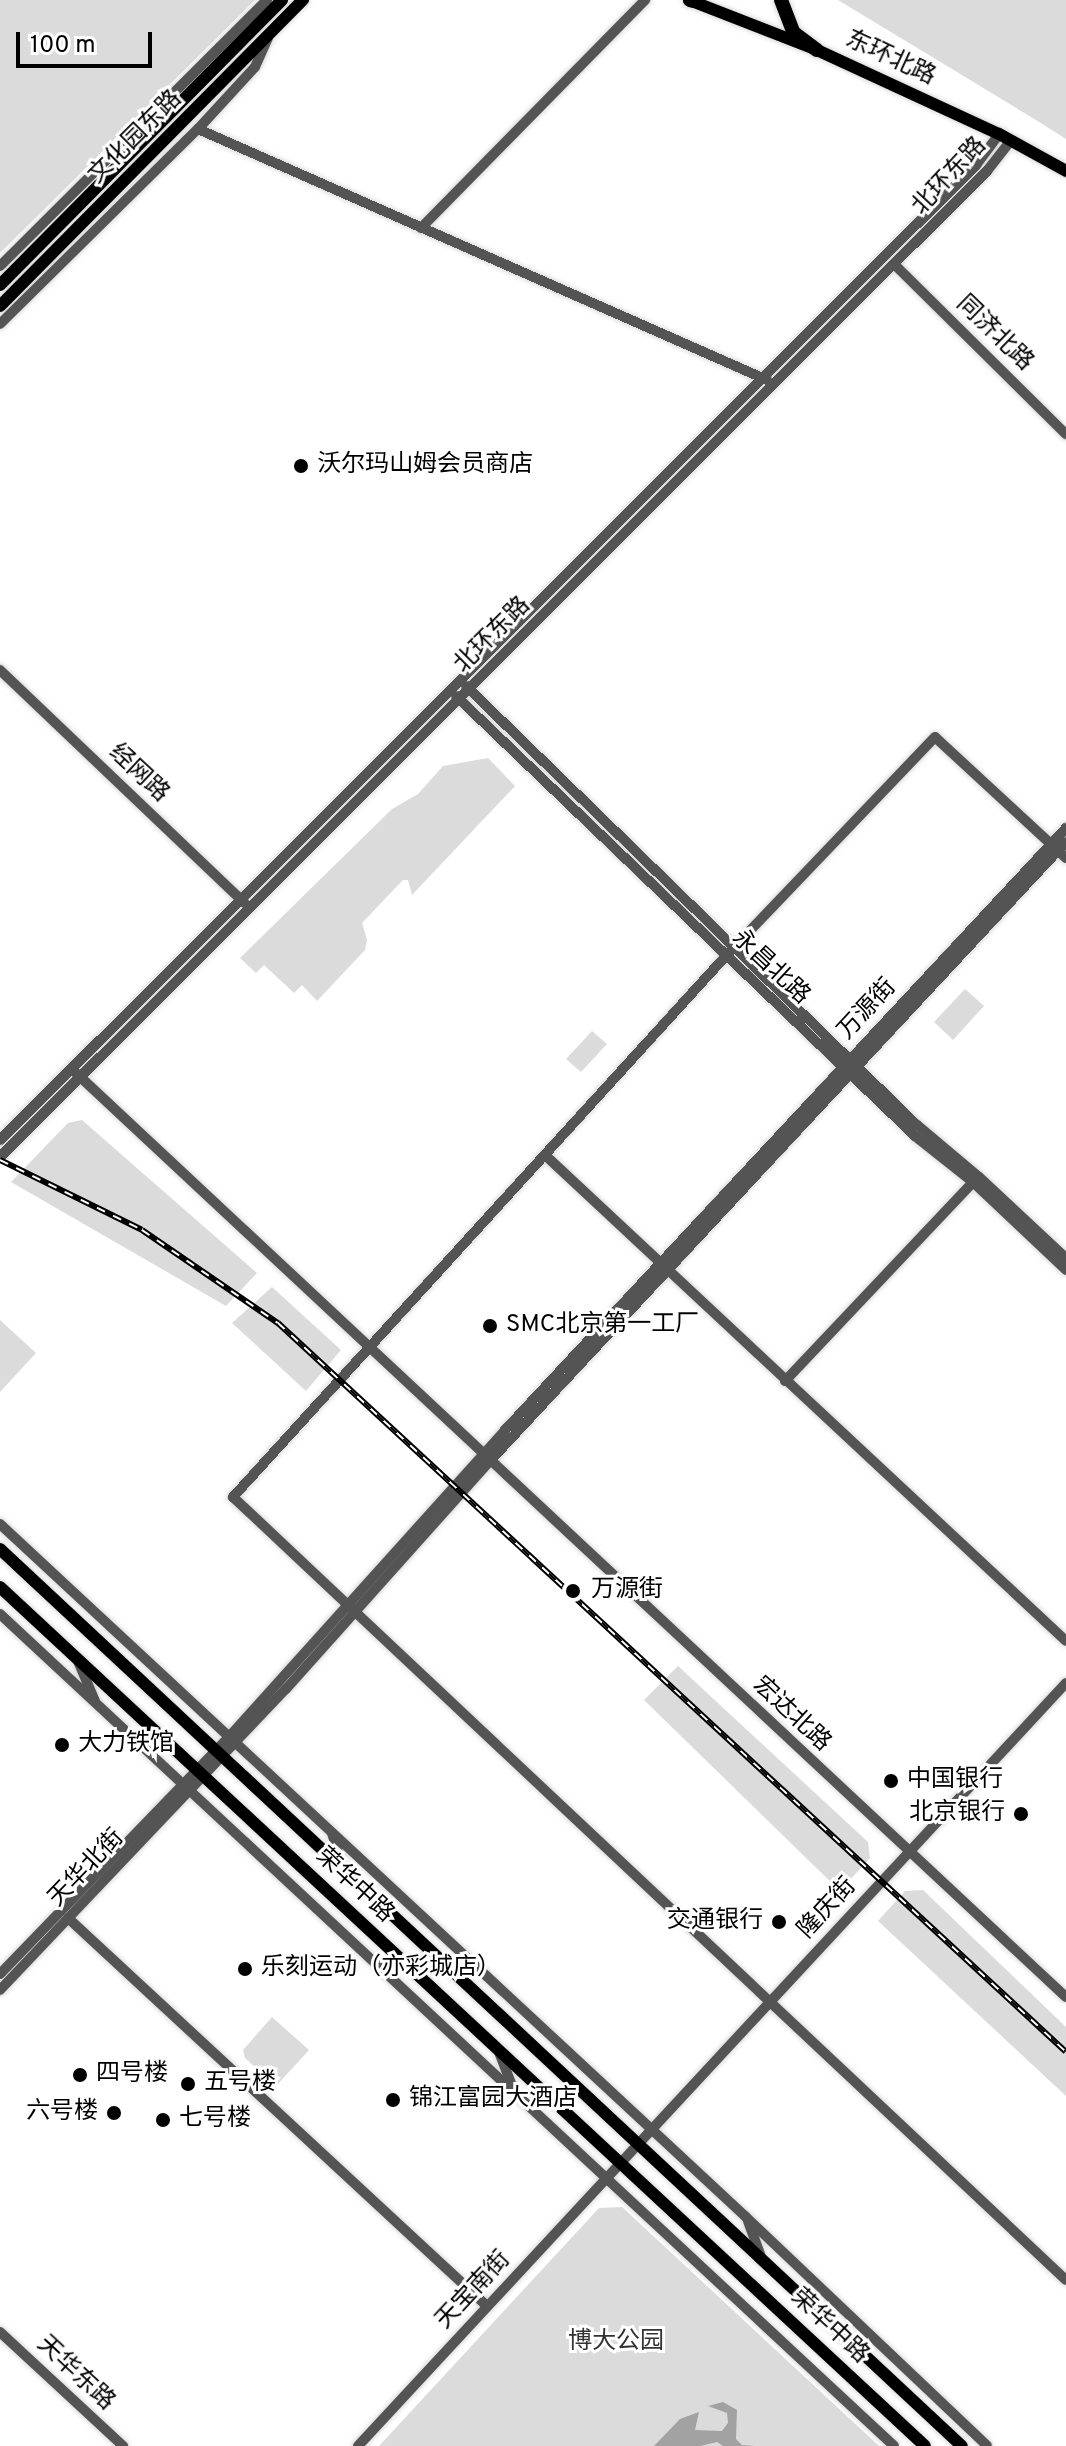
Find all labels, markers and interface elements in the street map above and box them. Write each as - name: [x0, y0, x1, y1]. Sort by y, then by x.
- scale bar: [20, 16, 156, 66]
- street label: 东环北路: [840, 26, 940, 92]
- text: 100 m: [30, 31, 96, 61]
- street label: 文化园东路: [83, 85, 189, 191]
- street label: 北环东路: [907, 132, 993, 222]
- street label: 同济北路: [949, 290, 1039, 378]
- place label: 沃尔玛山姆会员商店: [317, 452, 533, 480]
- marker: 沃尔玛山姆会员商店: [292, 457, 310, 475]
- street label: 北环东路: [449, 592, 537, 680]
- street label: 经网路: [102, 739, 174, 809]
- street label: 永昌北路: [725, 925, 815, 1011]
- street label: 万源街: [833, 974, 903, 1046]
- place label: SMC北京第一工厂: [506, 1312, 699, 1340]
- marker: SMC北京第一工厂: [481, 1317, 499, 1335]
- place label: 万源街: [591, 1577, 663, 1605]
- marker: 万源街: [562, 1580, 584, 1602]
- street label: 宏达北路: [746, 1672, 836, 1758]
- place label: 大力铁馆: [78, 1731, 174, 1759]
- marker: 大力铁馆: [53, 1736, 71, 1754]
- place label: 中国银行: [907, 1767, 1003, 1795]
- marker: 中国银行: [882, 1772, 900, 1790]
- place label: 北京银行: [909, 1800, 1005, 1828]
- marker: 北京银行: [1012, 1805, 1030, 1823]
- street label: 天华北街: [43, 1824, 131, 1914]
- street label: 荣华中路: [309, 1843, 399, 1929]
- street label: 隆庆街: [793, 1873, 863, 1945]
- place label: 交通银行: [667, 1908, 763, 1936]
- marker: 交通银行: [770, 1913, 788, 1931]
- place label: 乐刻运动（亦彩城店）: [261, 1955, 501, 1983]
- marker: 乐刻运动（亦彩城店）: [236, 1960, 254, 1978]
- place label: 四号楼: [96, 2061, 168, 2089]
- marker: 四号楼: [71, 2066, 89, 2084]
- place label: 五号楼: [204, 2070, 276, 2098]
- marker: 五号楼: [179, 2075, 197, 2093]
- place label: 锦江富园大酒店: [409, 2086, 577, 2114]
- marker: 锦江富园大酒店: [384, 2091, 402, 2109]
- place label: 六号楼: [26, 2099, 98, 2127]
- marker: 六号楼: [105, 2104, 123, 2122]
- place label: 七号楼: [179, 2106, 251, 2134]
- marker: 七号楼: [154, 2111, 172, 2129]
- street label: 天宝南街: [431, 2246, 517, 2336]
- street label: 荣华中路: [784, 2284, 874, 2370]
- park label: 博大公园: [568, 2329, 664, 2357]
- street label: 天华东路: [30, 2331, 120, 2417]

